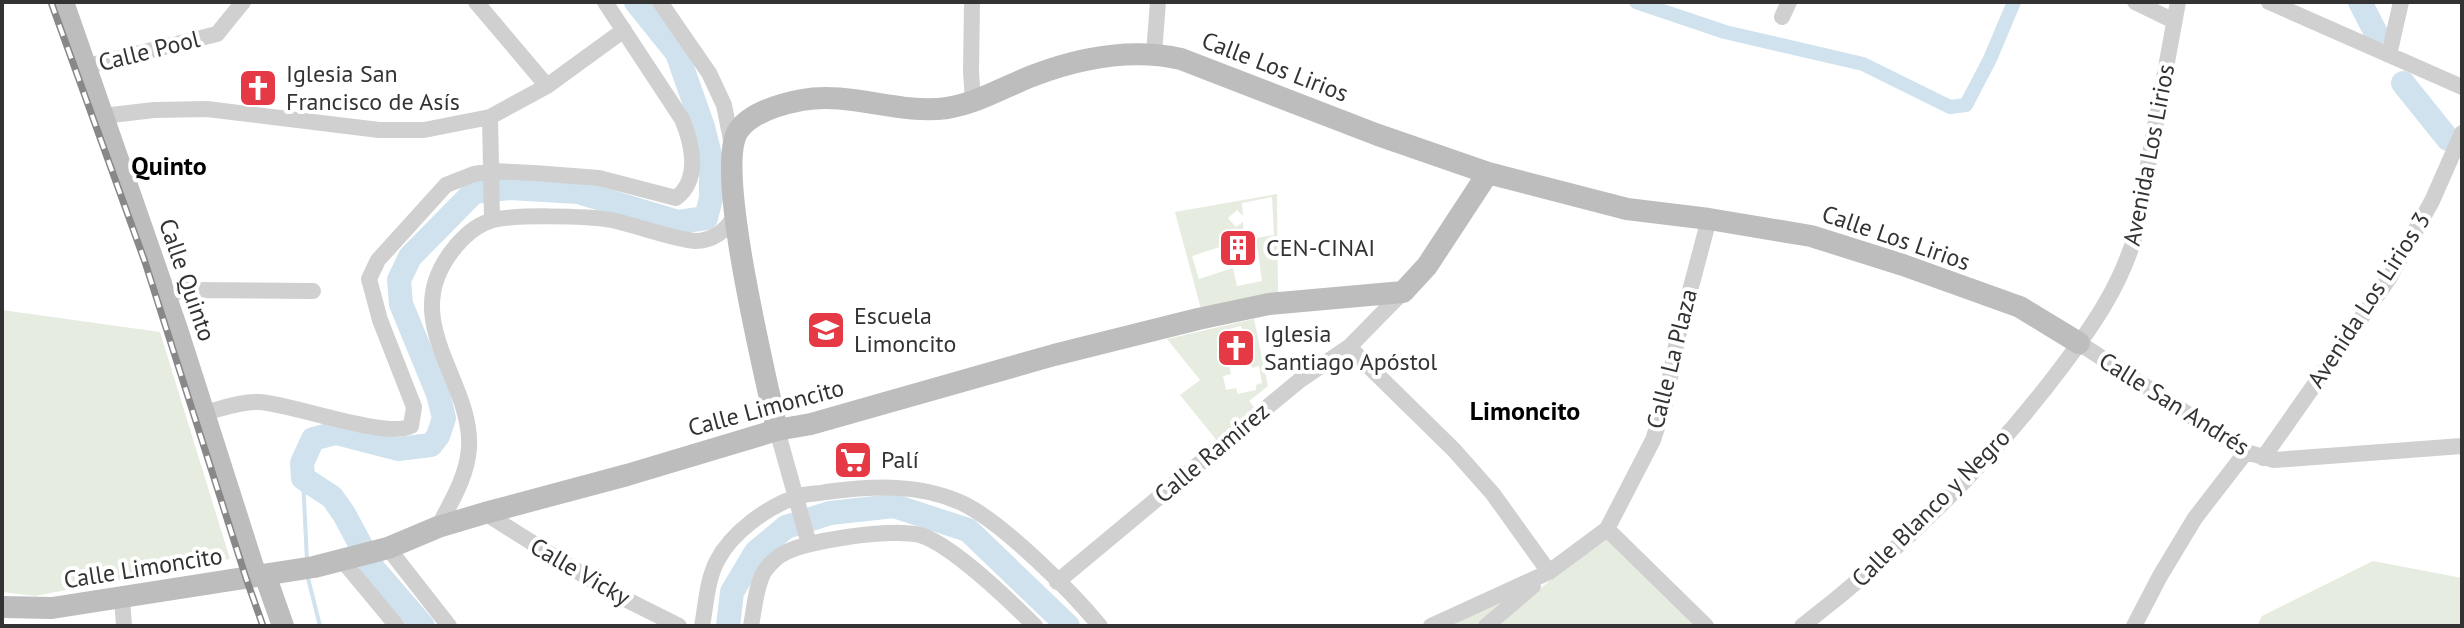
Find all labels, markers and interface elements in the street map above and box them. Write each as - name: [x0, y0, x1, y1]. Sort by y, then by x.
- street label: Calle Pool: [95, 23, 203, 78]
- street label: Calle Los Lirios: [1197, 24, 1353, 109]
- place label: Iglesia San Francisco de Asís: [286, 58, 460, 117]
- street label: Avenida Los Lirios: [2116, 62, 2181, 248]
- church icon: Iglesia San Francisco de Asís: [237, 67, 279, 109]
- district label: Quinto: [131, 149, 207, 182]
- street label: Calle Los Lirios: [1818, 198, 1974, 277]
- street label: Avenida Los Lirios 3: [2300, 206, 2437, 394]
- street label: Calle Quinto: [152, 215, 223, 345]
- building icon: CEN-CINAI: [1217, 227, 1259, 269]
- place label: CEN-CINAI: [1266, 232, 1375, 263]
- street label: Calle La Plaza: [1639, 286, 1704, 432]
- place label: Escuela Limoncito: [854, 300, 956, 359]
- school or university icon: Escuela Limoncito: [805, 309, 847, 351]
- place label: Iglesia Santiago Apóstol: [1264, 318, 1437, 377]
- church icon: Iglesia Santiago Apóstol: [1215, 327, 1257, 369]
- street label: Calle San Andrés: [2093, 345, 2255, 462]
- street label: Calle Limoncito: [685, 372, 847, 443]
- district label: Limoncito: [1470, 394, 1580, 427]
- street label: Calle Ramírez: [1148, 396, 1275, 510]
- street label: Calle Blanco y Negro: [1845, 422, 2016, 593]
- supermarket icon: Palí: [832, 439, 874, 481]
- place label: Palí: [881, 444, 919, 475]
- street label: Calle Vicky: [525, 531, 636, 613]
- street label: Calle Limoncito: [61, 540, 224, 595]

